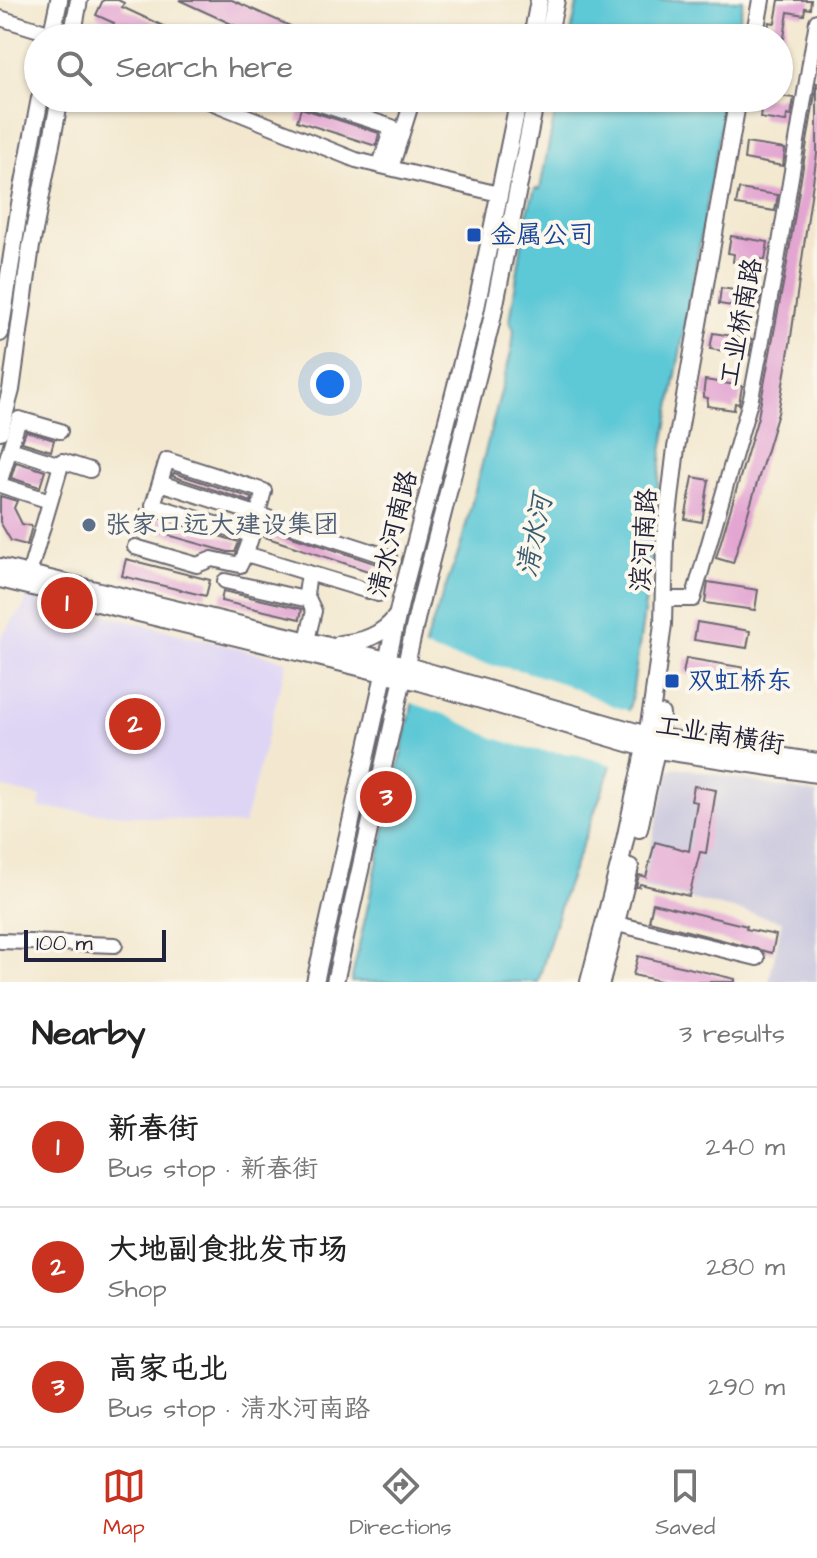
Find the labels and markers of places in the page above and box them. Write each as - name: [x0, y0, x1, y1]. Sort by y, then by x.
- place label: 金属公司: [490, 217, 594, 253]
- marker: 金属公司: [465, 226, 483, 244]
- place label: 张家口远大建设集团: [105, 507, 339, 543]
- marker: 张家口远大建设集团: [80, 516, 98, 534]
- pin: 1: [41, 573, 93, 633]
- place label: 双虹桥东: [688, 663, 792, 699]
- marker: 双虹桥东: [663, 672, 681, 690]
- pin: 2: [109, 694, 161, 754]
- pin: 3: [360, 767, 412, 827]

